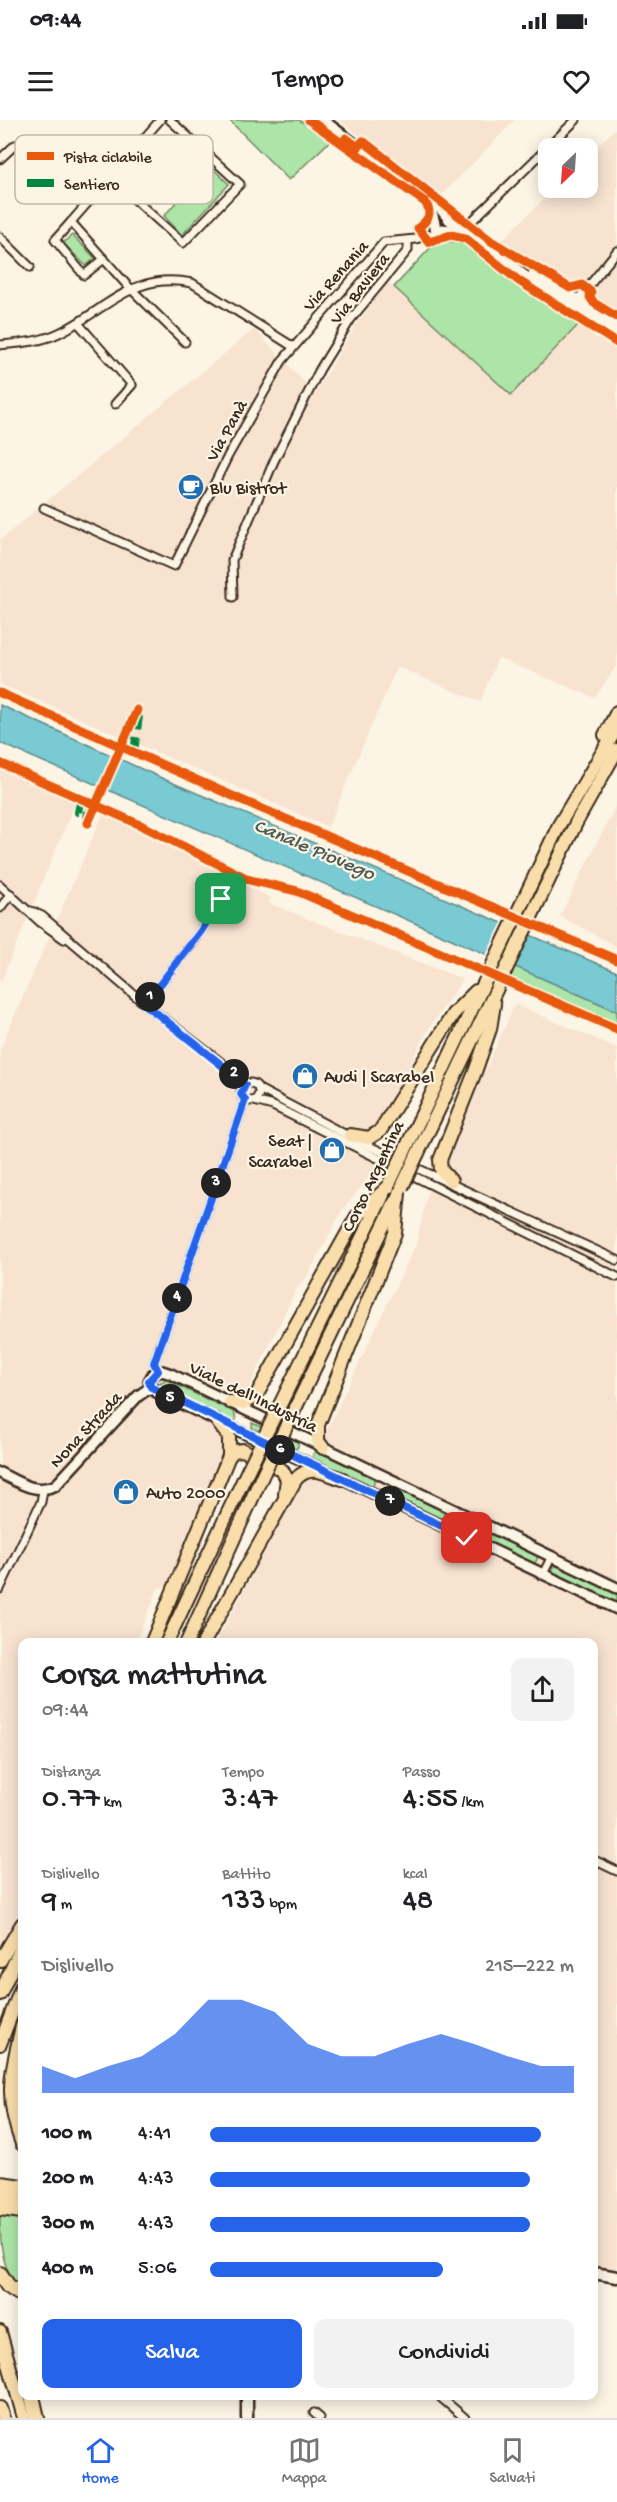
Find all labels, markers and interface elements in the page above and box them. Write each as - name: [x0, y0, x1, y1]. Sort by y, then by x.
- text: 09:44: [30, 8, 81, 34]
- icon: menu: [24, 65, 57, 98]
- text: Tempo: [273, 65, 344, 97]
- icon: heart: [560, 65, 593, 98]
- legend: [15, 135, 213, 204]
- north arrow: [538, 138, 598, 198]
- map controls: [538, 138, 598, 198]
- text: Pista ciclabile: [63, 150, 153, 169]
- text: Sentiero: [64, 177, 120, 196]
- street label: Via Renania: [299, 236, 375, 317]
- street label: Via Baviera: [326, 249, 396, 330]
- street label: Via Panà: [202, 396, 254, 466]
- cafe icon: Blu Bistrot: [176, 472, 206, 502]
- place label: Blu Bistrot: [209, 479, 288, 500]
- water label: Canale Piovego: [250, 815, 379, 888]
- pin: [195, 873, 246, 924]
- icon: arrive: [204, 882, 237, 915]
- pin: 1: [135, 982, 165, 1012]
- text: 1: [147, 987, 153, 1006]
- pin: 2: [219, 1059, 249, 1089]
- shop icon: Audi | Scarabel: [290, 1061, 320, 1091]
- text: 2: [230, 1064, 238, 1083]
- place label: Audi | Scarabel: [324, 1068, 434, 1089]
- street label: Corso Argentina: [338, 1117, 411, 1236]
- place label: Seat | Scarabel: [248, 1132, 312, 1174]
- shop icon: Seat | Scarabel: [317, 1135, 347, 1165]
- pin: 3: [201, 1168, 231, 1198]
- text: 3: [212, 1173, 220, 1192]
- pin: 4: [162, 1283, 192, 1313]
- text: 4: [173, 1288, 181, 1307]
- street label: Viale dell'Industria: [185, 1358, 321, 1439]
- pin: 5: [155, 1384, 185, 1414]
- street label: Nona Strada: [46, 1388, 128, 1473]
- text: 5: [166, 1389, 174, 1408]
- pin: 6: [265, 1435, 295, 1465]
- text: 6: [276, 1440, 284, 1459]
- shop icon: Auto 2000: [111, 1477, 141, 1507]
- place label: Auto 2000: [146, 1484, 226, 1505]
- pin: 7: [375, 1486, 405, 1516]
- text: 7: [386, 1491, 394, 1510]
- pin: [441, 1512, 492, 1563]
- icon: check: [450, 1521, 483, 1554]
- text: Corsa mattutina: [42, 1658, 266, 1696]
- button: share: [511, 1658, 574, 1721]
- text: 09:44: [42, 1700, 89, 1723]
- text: Distanza: [42, 1764, 101, 1783]
- text: Tempo: [222, 1764, 264, 1783]
- text: Passo: [403, 1764, 440, 1783]
- text: 0.77: [42, 1783, 100, 1818]
- text: 3:47: [222, 1783, 277, 1818]
- text: 4:55: [403, 1783, 458, 1818]
- text: km: [100, 1794, 122, 1813]
- text: /km: [458, 1794, 484, 1813]
- text: Dislivello: [42, 1866, 99, 1885]
- text: Battito: [222, 1866, 271, 1885]
- text: kcal: [403, 1866, 428, 1885]
- text: 9: [42, 1885, 57, 1920]
- text: 133: [222, 1885, 266, 1920]
- text: 48: [403, 1885, 433, 1920]
- text: m: [57, 1896, 72, 1915]
- text: bpm: [266, 1896, 297, 1915]
- text: Dislivello: [42, 1956, 114, 1979]
- text: 215–222 m: [485, 1956, 574, 1979]
- text: 100 m: [42, 2123, 92, 2146]
- text: 4:41: [138, 2123, 171, 2146]
- text: 200 m: [42, 2168, 93, 2191]
- text: 4:43: [138, 2168, 174, 2191]
- text: 300 m: [42, 2213, 94, 2236]
- text: 4:43: [138, 2213, 174, 2236]
- text: 400 m: [42, 2258, 93, 2281]
- text: 5:06: [138, 2258, 176, 2281]
- button: Salva: [42, 2319, 302, 2388]
- button: Condividi: [314, 2319, 574, 2388]
- tab: Home: [82, 2434, 119, 2489]
- tab: Mappa: [282, 2434, 326, 2489]
- tab: Salvati: [490, 2434, 535, 2489]

